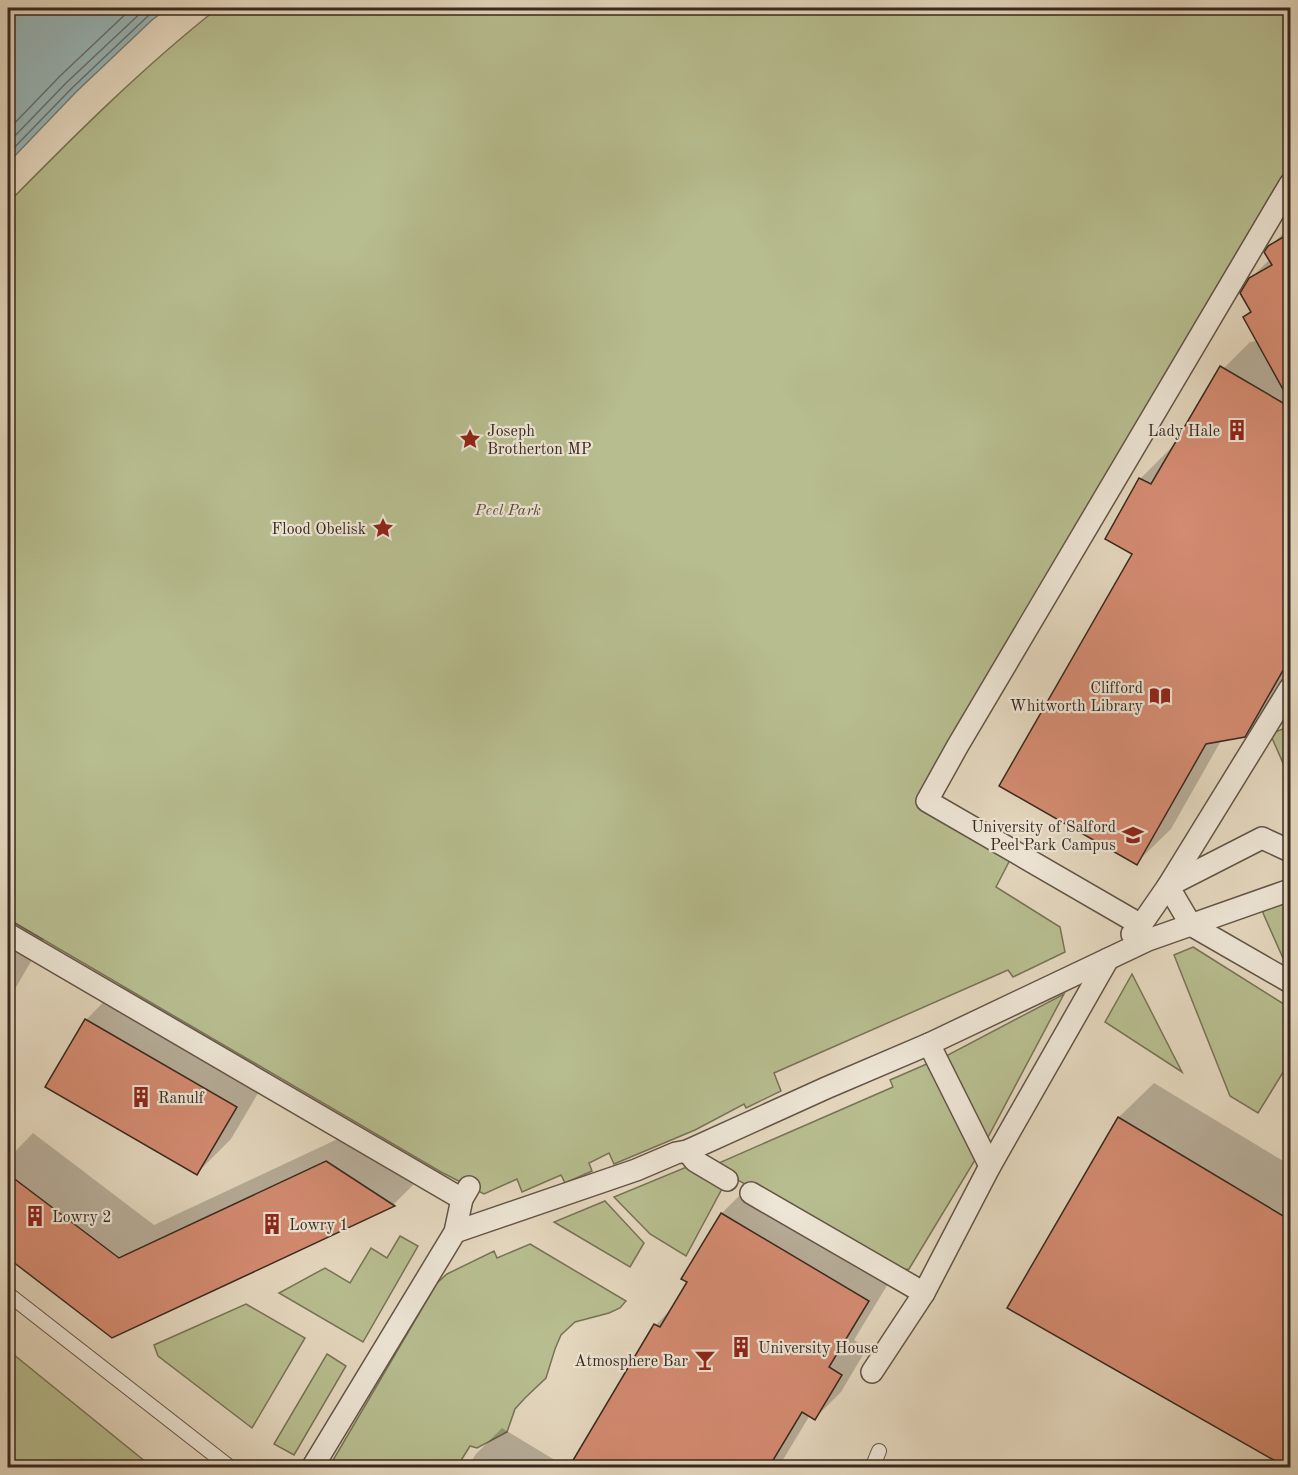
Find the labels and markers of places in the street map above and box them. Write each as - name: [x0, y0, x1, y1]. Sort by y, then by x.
- building icon: Lady Hale: [1225, 418, 1249, 442]
- place label: Joseph Brotherton MP: [487, 424, 592, 458]
- place label: Lady Hale: [1148, 424, 1220, 440]
- place icon: Joseph Brotherton MP: [458, 427, 482, 451]
- place icon: Flood Obelisk: [371, 516, 395, 540]
- place label: Flood Obelisk: [272, 522, 366, 538]
- place label: Clifford Whitworth Library: [1010, 681, 1144, 715]
- library icon: Clifford Whitworth Library: [1148, 684, 1172, 708]
- place label: University of Salford Peel Park Campus: [971, 820, 1116, 854]
- school or university icon: University of Salford Peel Park Campus: [1121, 823, 1145, 847]
- building icon: Ranulf: [129, 1085, 153, 1109]
- place label: Ranulf: [158, 1091, 205, 1107]
- building icon: Lowry 2: [23, 1204, 47, 1228]
- place label: Lowry 2: [52, 1210, 112, 1226]
- building icon: Lowry 1: [260, 1212, 284, 1236]
- place label: Lowry 1: [289, 1218, 349, 1234]
- building icon: University House: [729, 1335, 753, 1359]
- place label: University House: [758, 1341, 878, 1357]
- bar icon: Atmosphere Bar: [693, 1348, 717, 1372]
- place label: Atmosphere Bar: [574, 1354, 688, 1370]

